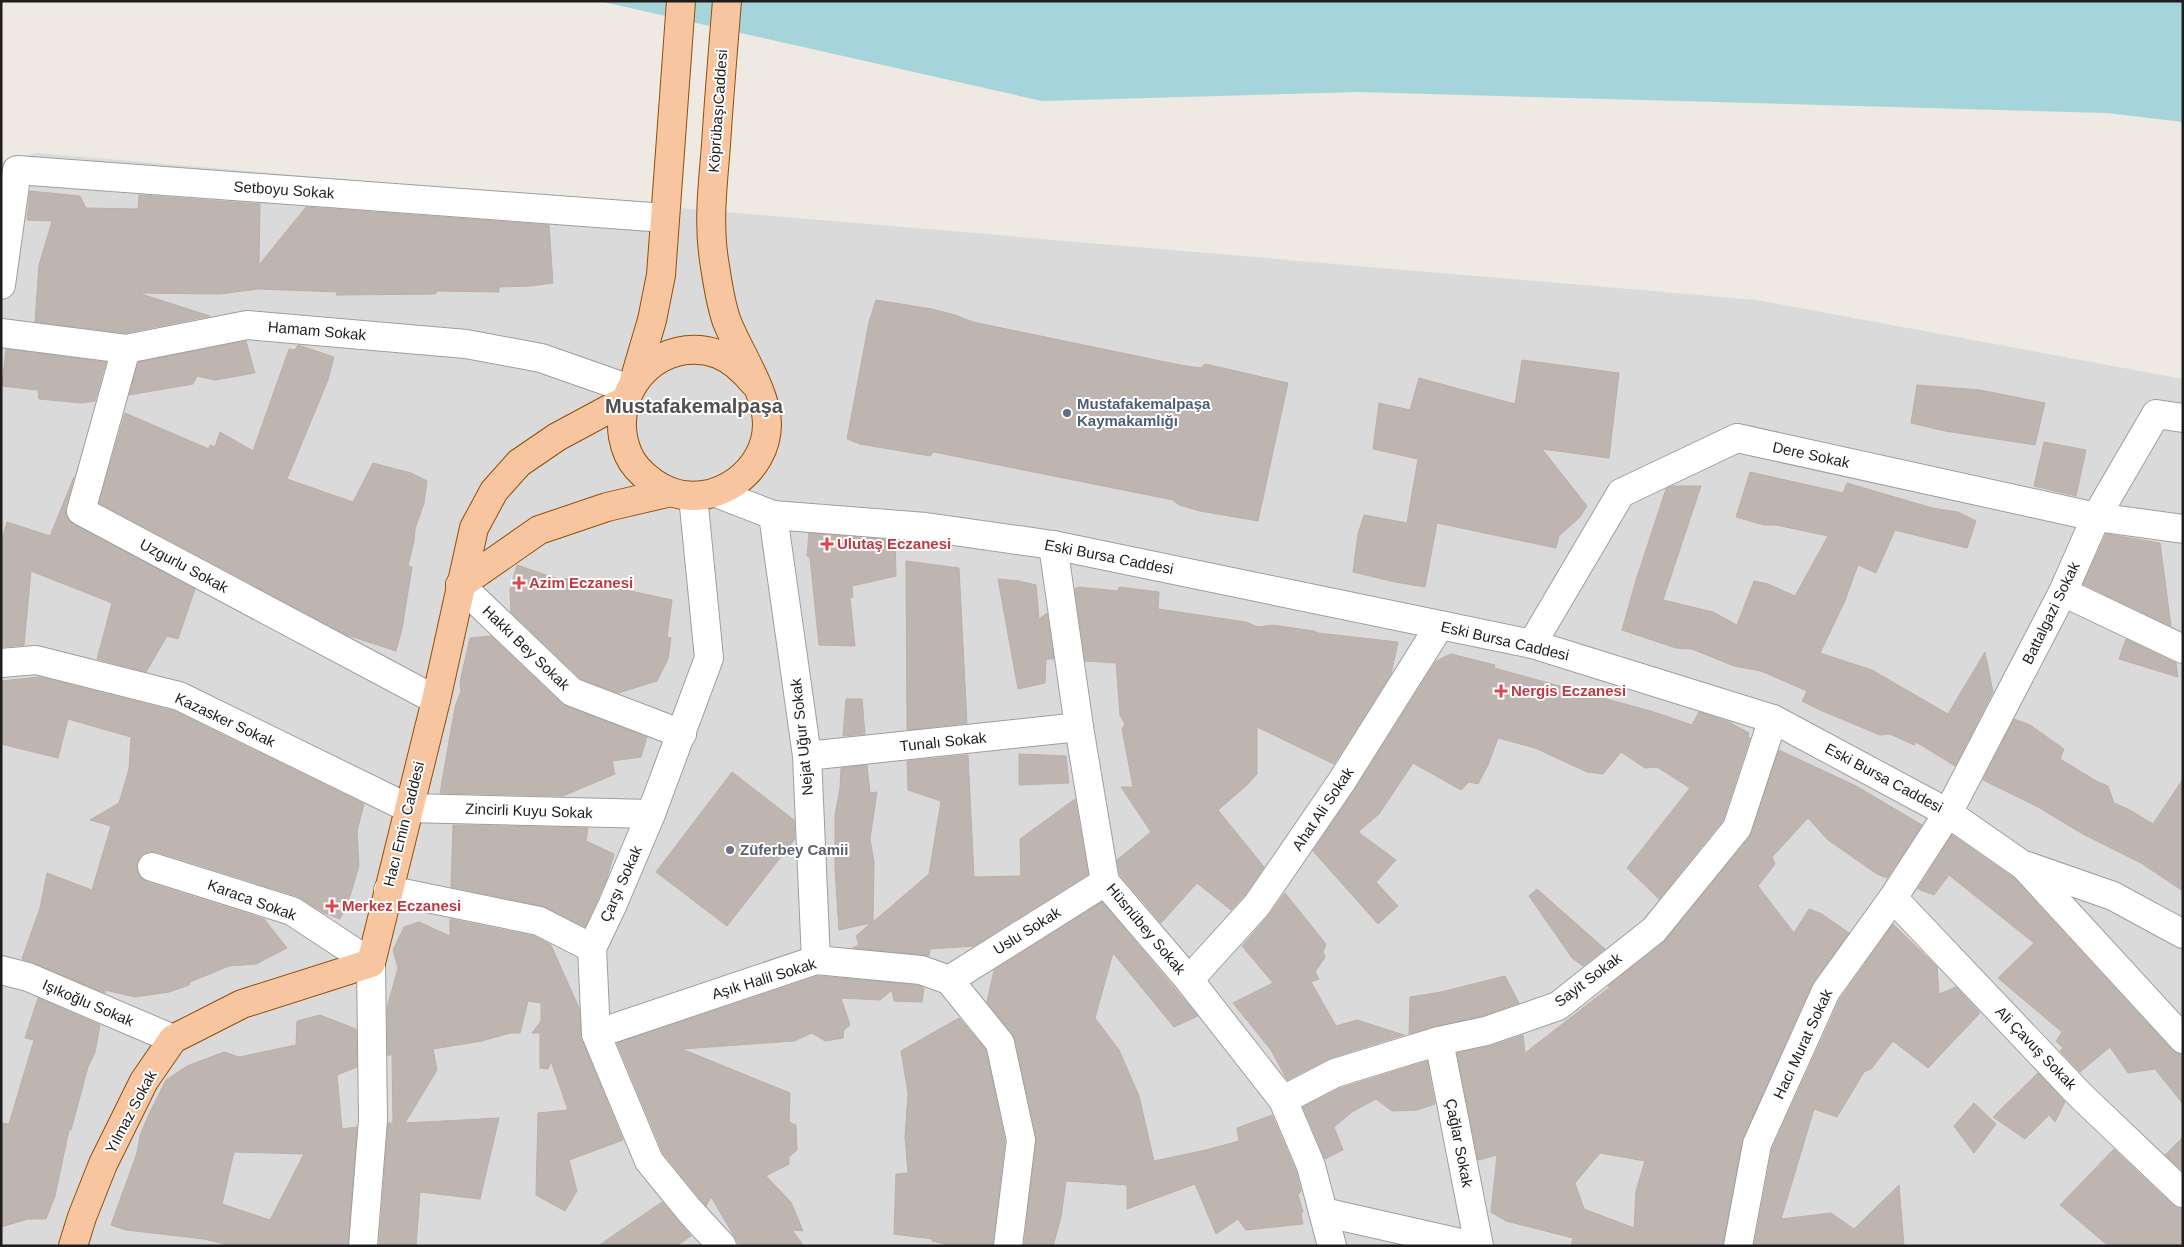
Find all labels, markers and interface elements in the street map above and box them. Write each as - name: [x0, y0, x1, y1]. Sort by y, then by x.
- street label: KöprübaşıCaddesi: [705, 49, 730, 173]
- street label: Setboyu Sokak: [233, 178, 335, 202]
- street label: Hamam Sokak: [267, 318, 367, 343]
- district label: Mustafakemalpaşa: [605, 395, 784, 417]
- place label: Mustafakemalpaşa Kaymakamlığı: [1077, 395, 1211, 429]
- marker: Mustafakemalpaşa Kaymakamlığı: [1061, 407, 1073, 419]
- street label: Dere Sokak: [1771, 438, 1852, 471]
- street label: Uzgurlu Sokak: [137, 535, 232, 596]
- place label: Ulutaş Eczanesi: [837, 535, 951, 552]
- street label: Eski Bursa Caddesi: [1043, 536, 1175, 577]
- marker: Ulutaş Eczanesi: [821, 538, 833, 550]
- street label: Battalgazi Sokak: [2018, 558, 2083, 667]
- place label: Azim Eczanesi: [529, 574, 633, 591]
- marker: Azim Eczanesi: [513, 577, 525, 589]
- street label: Hakkı Bey Sokak: [479, 602, 574, 694]
- street label: Eski Bursa Caddesi: [1439, 618, 1571, 664]
- street label: Nejat Uğur Sokak: [787, 677, 816, 796]
- place label: Nergis Eczanesi: [1511, 682, 1626, 699]
- marker: Nergis Eczanesi: [1495, 685, 1507, 697]
- street label: Kazasker Sokak: [173, 689, 278, 750]
- street label: Tunalı Sokak: [899, 728, 988, 755]
- street label: Eski Bursa Caddesi: [1822, 739, 1946, 816]
- street label: Hacı Emin Caddesi: [380, 760, 427, 888]
- street label: Ahat Ali Sokak: [1288, 763, 1357, 854]
- street label: Zincirli Kuyu Sokak: [465, 800, 594, 821]
- place label: Züferbey Camii: [740, 841, 848, 858]
- street label: Çarşı Sokak: [596, 843, 645, 925]
- marker: Züferbey Camii: [724, 844, 736, 856]
- street label: Karaca Sokak: [205, 876, 299, 924]
- street label: Hüsnübey Sokak: [1103, 880, 1190, 978]
- place label: Merkez Eczanesi: [342, 897, 461, 914]
- marker: Merkez Eczanesi: [326, 900, 338, 912]
- street label: Uslu Sokak: [990, 903, 1064, 958]
- street label: Sayit Sokak: [1551, 949, 1625, 1010]
- street label: Aşık Halil Sokak: [710, 954, 819, 1002]
- street label: Işıkoğlu Sokak: [40, 976, 137, 1030]
- street label: Hacı Murat Sokak: [1770, 986, 1836, 1101]
- street label: Ali Çavuş Sokak: [1992, 1002, 2081, 1093]
- street label: Yılmaz Sokak: [102, 1067, 160, 1156]
- street label: Çağlar Sokak: [1443, 1097, 1477, 1189]

